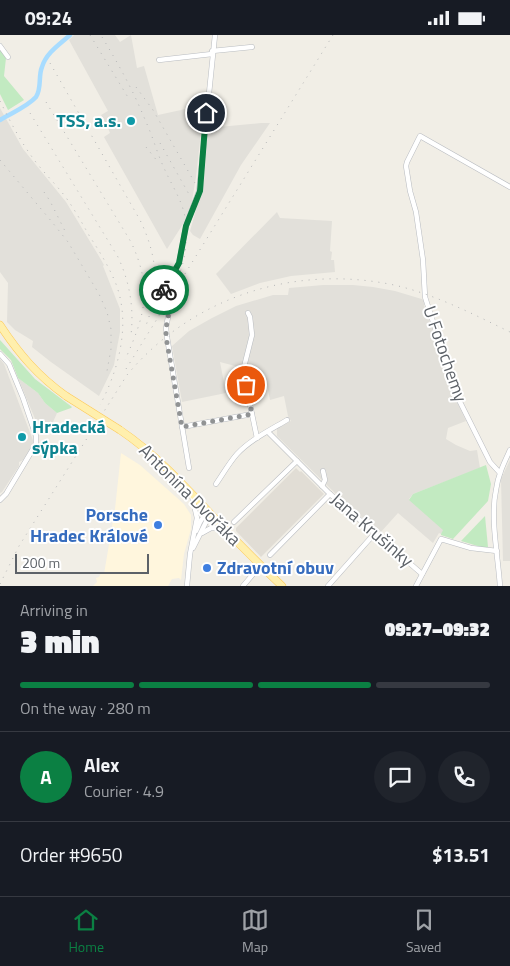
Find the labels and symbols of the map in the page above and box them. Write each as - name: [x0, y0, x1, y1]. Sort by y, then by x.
- pin: [185, 92, 227, 134]
- place label: TSS, a.s.: [56, 107, 121, 134]
- marker: TSS, a.s.: [125, 115, 137, 127]
- courier: [139, 265, 189, 315]
- street label: U Fotochemy: [416, 302, 475, 406]
- pin: [225, 364, 267, 406]
- place label: Hradecká sýpka: [32, 413, 106, 461]
- marker: Hradecká sýpka: [16, 431, 28, 443]
- street label: Antonína Dvořáka: [133, 437, 248, 552]
- street label: Jana Krušinky: [325, 486, 420, 574]
- place label: Porsche Hradec Králové: [30, 501, 148, 549]
- marker: Porsche Hradec Králové: [152, 519, 164, 531]
- scale bar: [15, 551, 149, 574]
- place label: Zdravotní obuv: [217, 554, 334, 581]
- marker: Zdravotní obuv: [201, 562, 213, 574]

